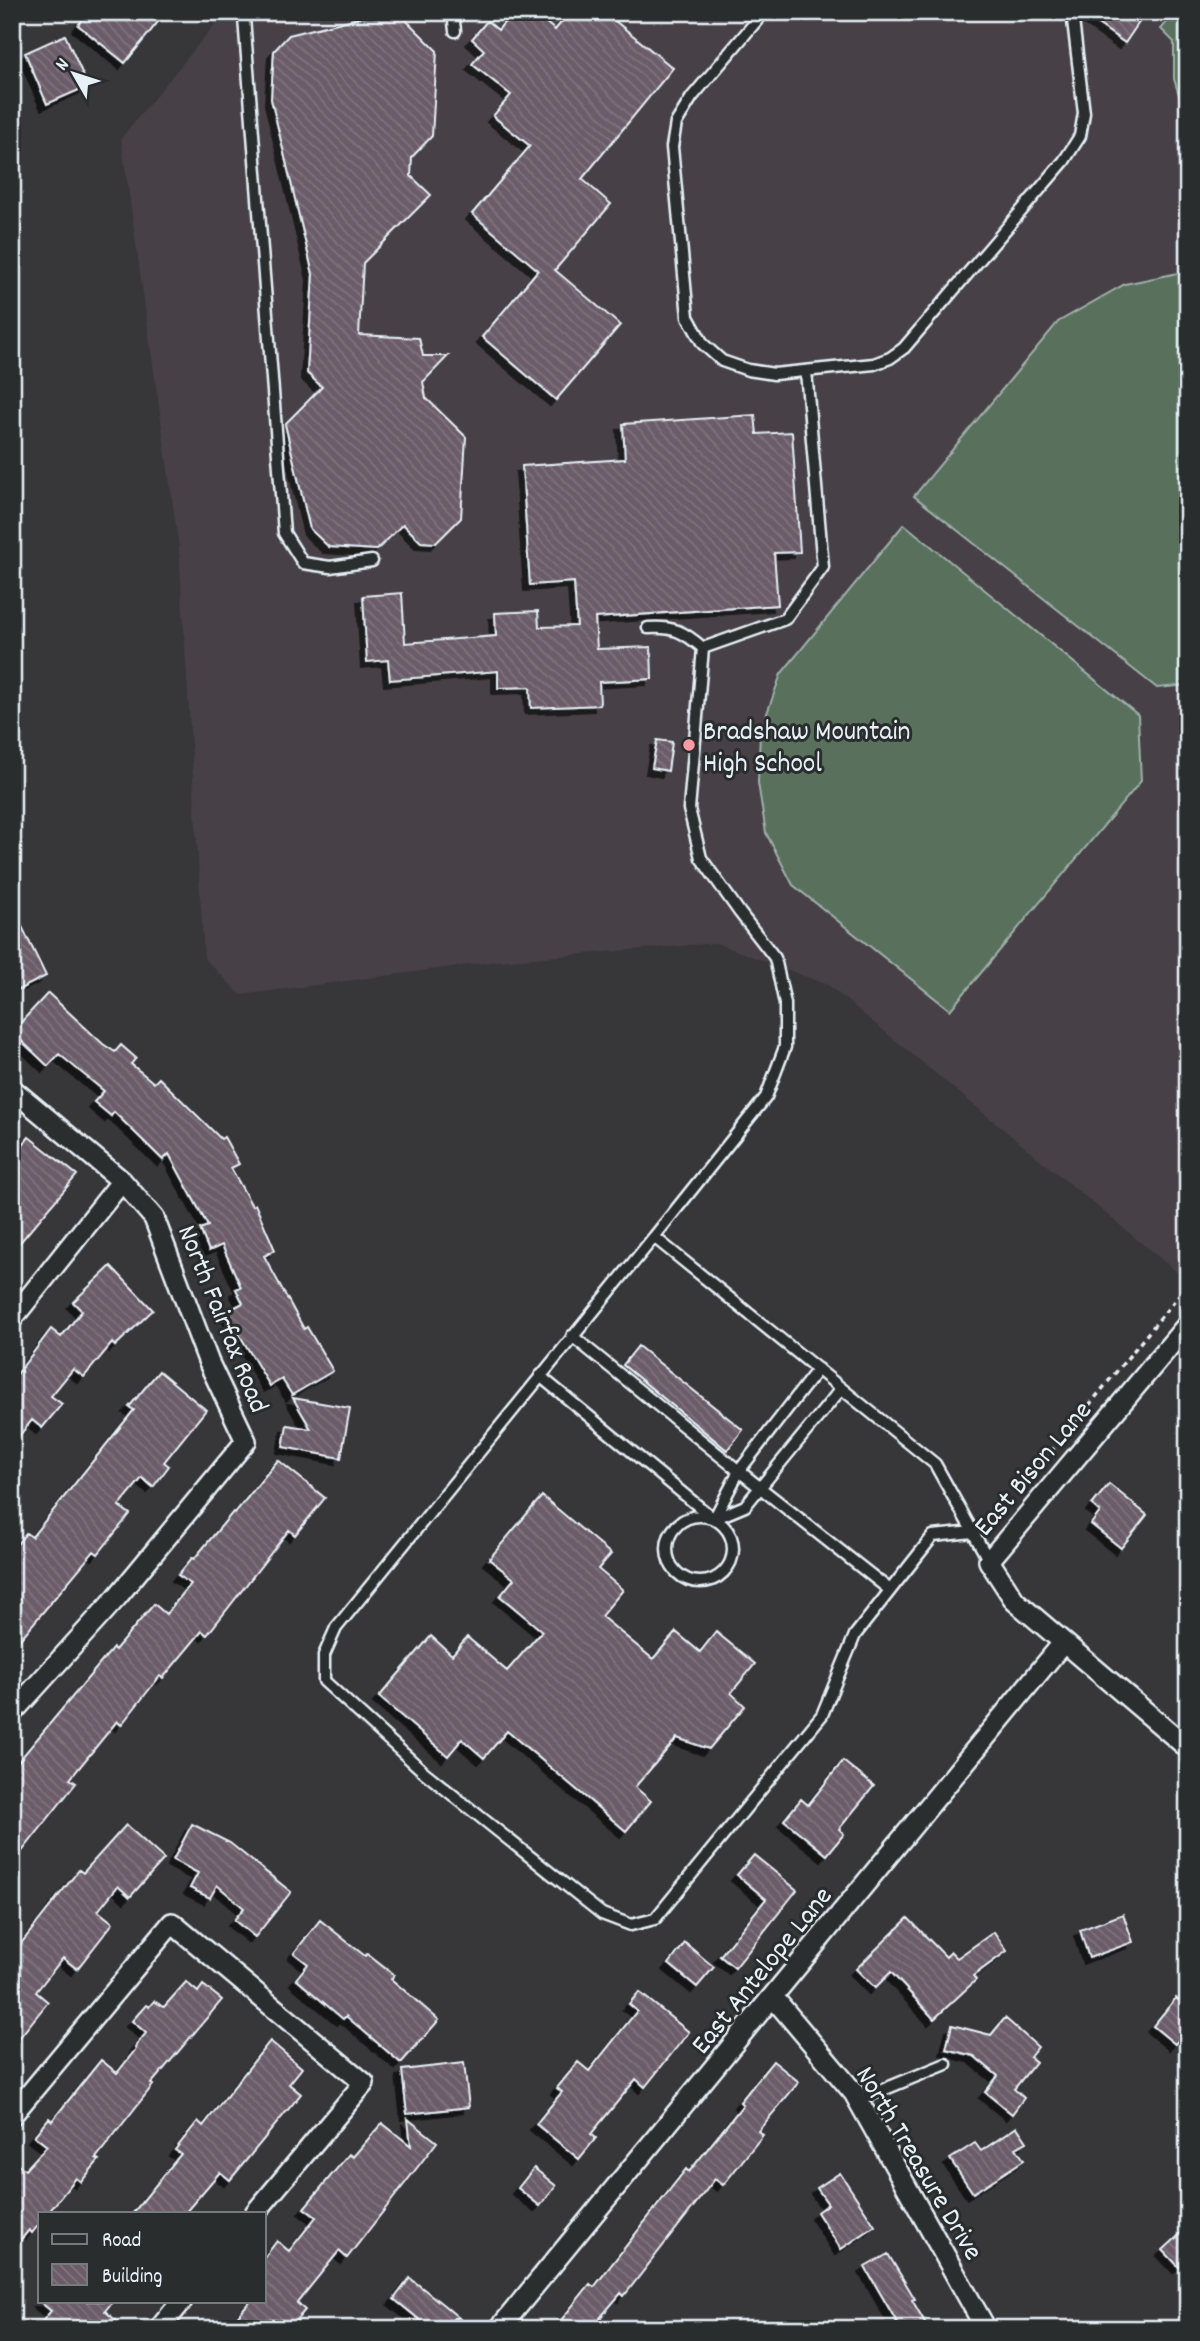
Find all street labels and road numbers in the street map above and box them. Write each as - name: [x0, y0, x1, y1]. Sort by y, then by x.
- street label: North Fairfax Road: [164, 1220, 276, 1420]
- street label: East Bison Lane: [966, 1394, 1104, 1547]
- street label: East Antelope Lane: [684, 1880, 844, 2065]
- street label: North Treasure Drive: [843, 2060, 991, 2269]

